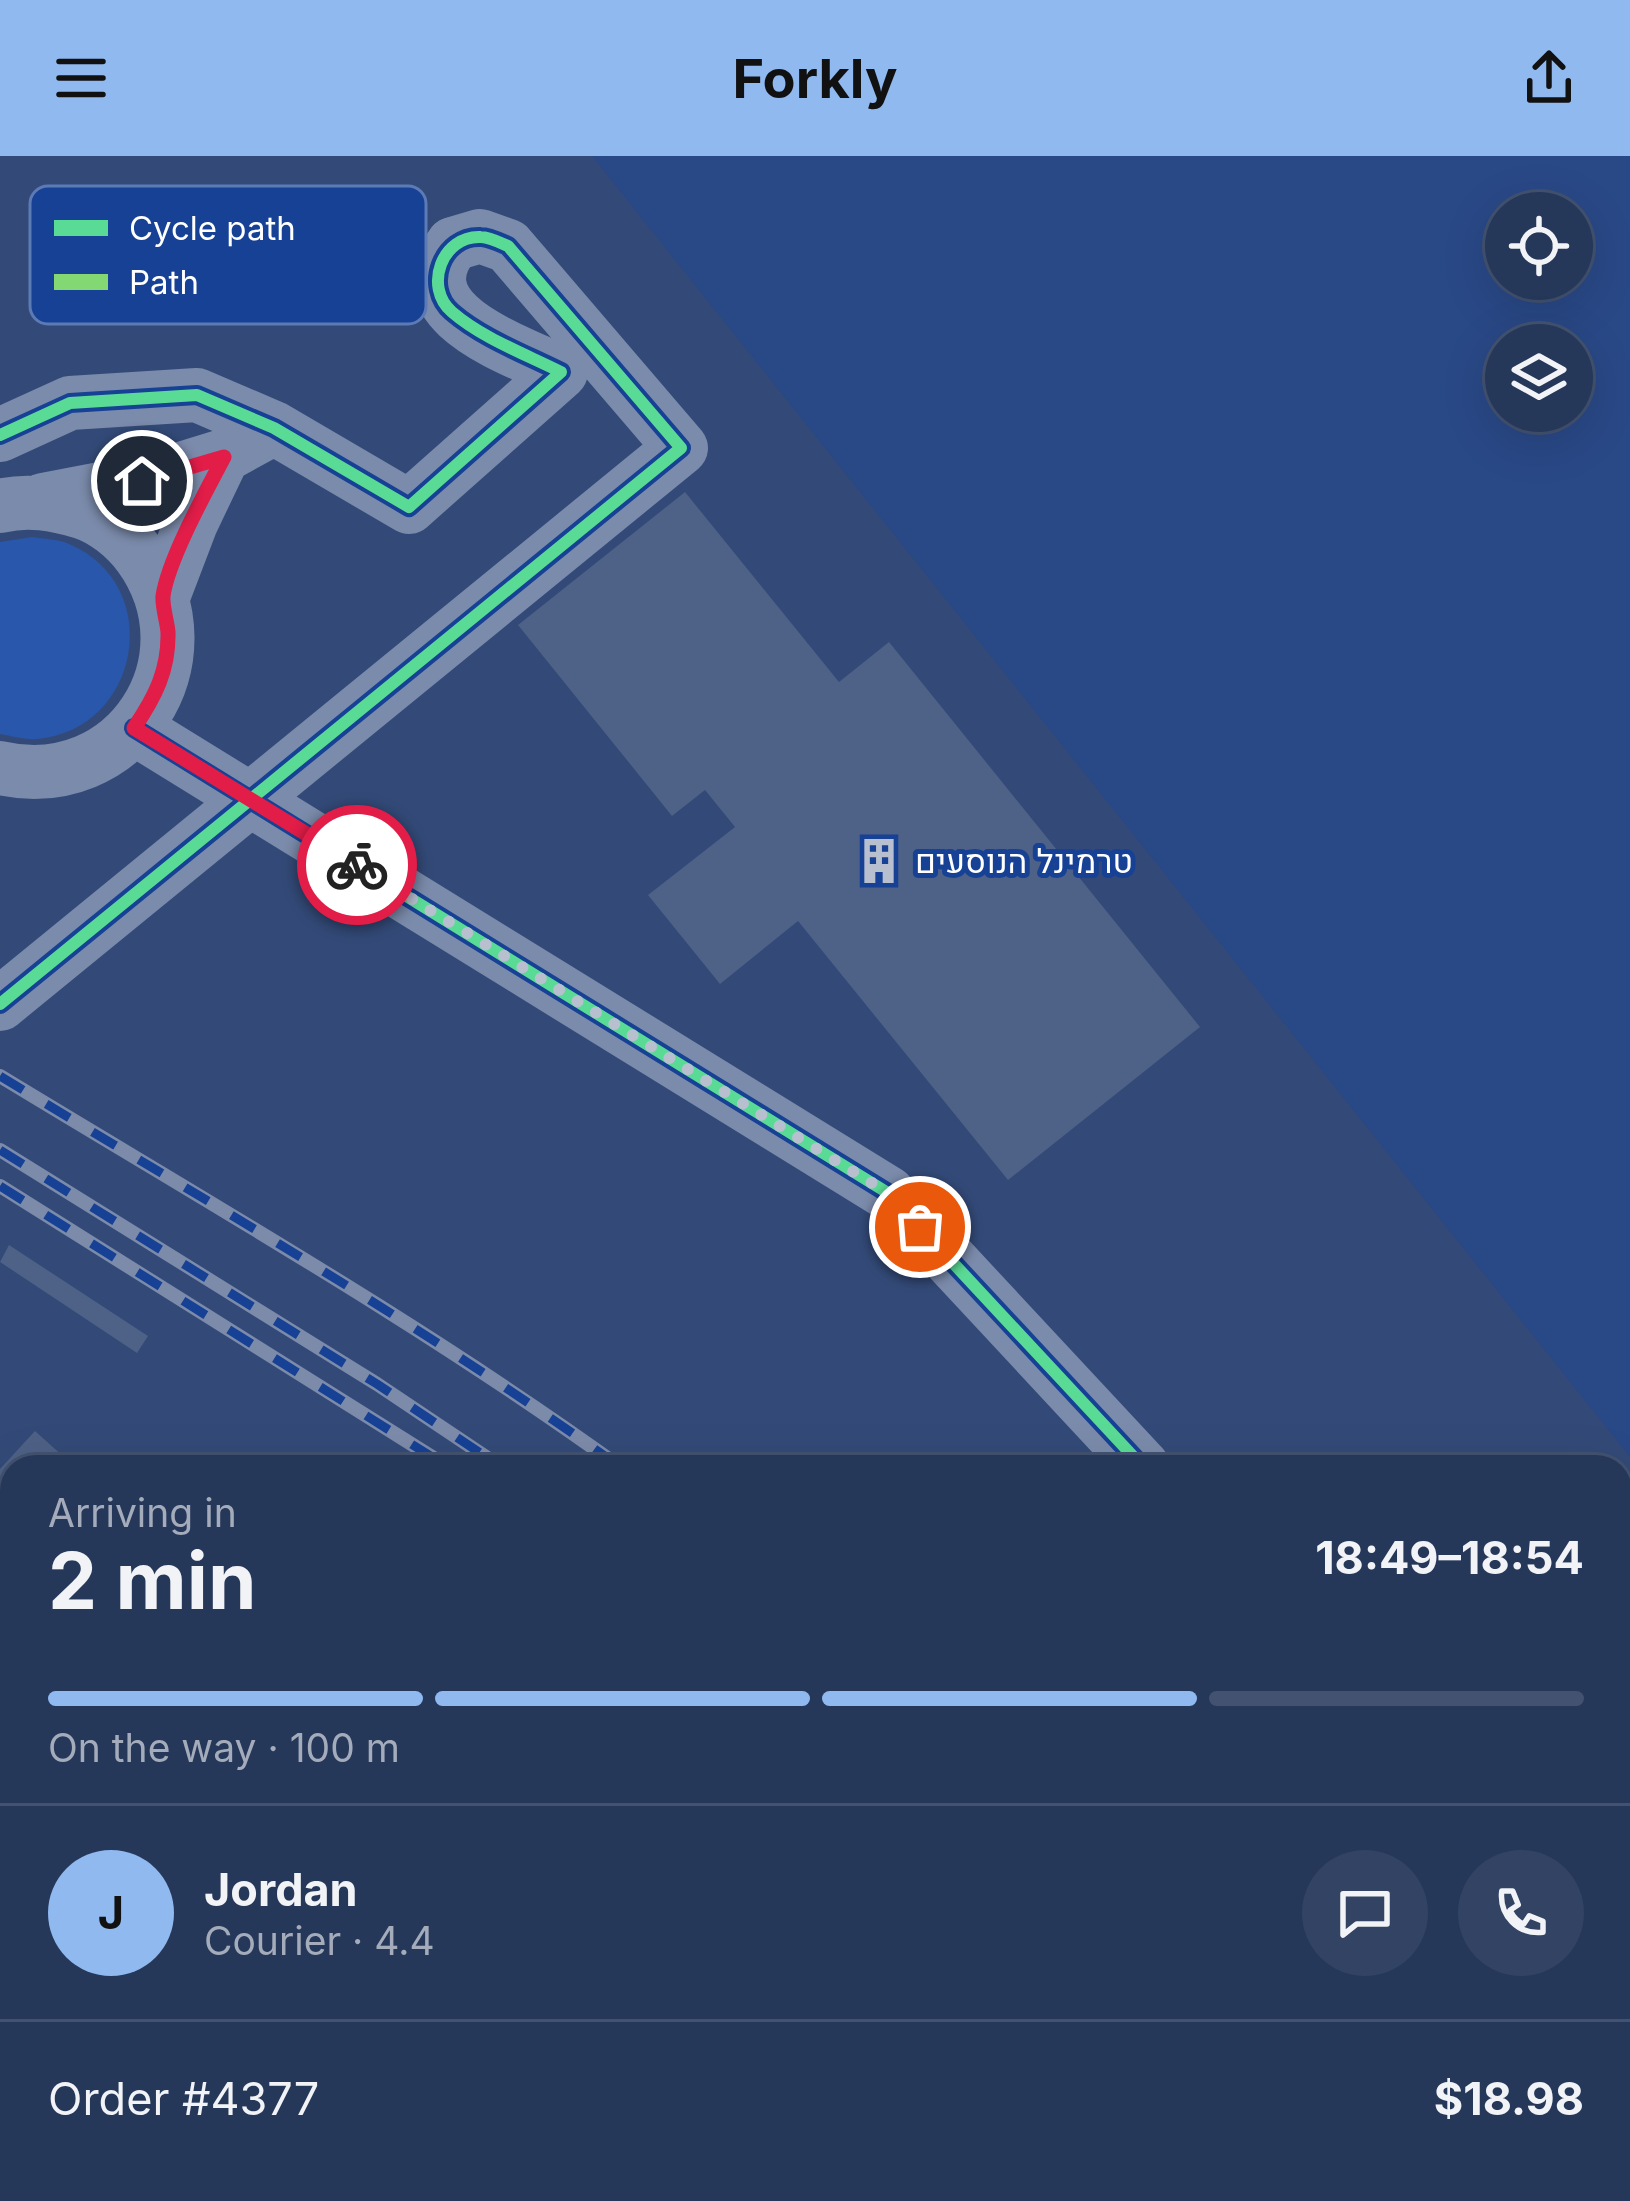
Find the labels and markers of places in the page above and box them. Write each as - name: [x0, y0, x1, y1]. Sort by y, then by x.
- pin: [91, 430, 193, 532]
- building icon: טרמינל הנוסעים: [854, 836, 904, 886]
- place label: טרמינל הנוסעים: [915, 841, 1133, 881]
- pin: [869, 1176, 971, 1278]

